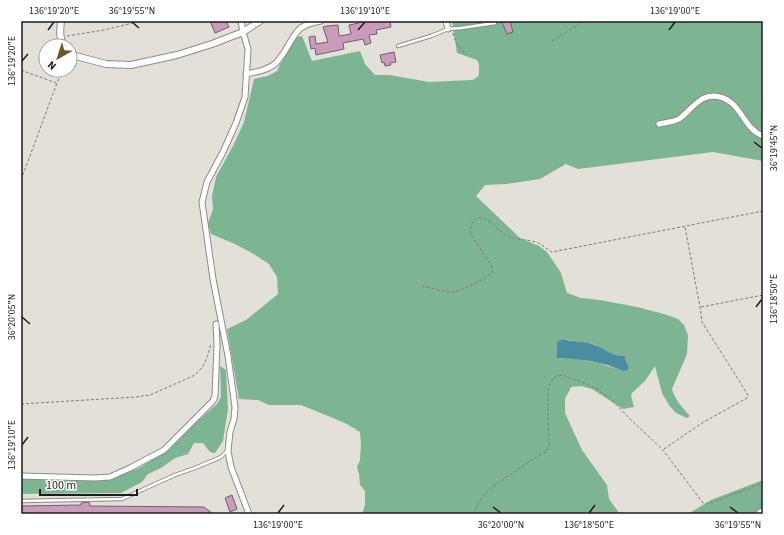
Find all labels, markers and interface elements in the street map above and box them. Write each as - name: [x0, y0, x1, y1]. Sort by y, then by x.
- text: 136°19'20"E: [29, 4, 79, 18]
- text: 36°19'55"N: [109, 4, 155, 18]
- text: 136°19'10"E: [340, 4, 390, 18]
- text: 136°19'00"E: [650, 4, 700, 18]
- text: 136°19'20"E: [5, 36, 19, 86]
- north arrow: [38, 38, 78, 78]
- text: N: [44, 57, 60, 74]
- text: 36°19'45"N: [767, 125, 781, 171]
- text: 136°18'50"E: [767, 274, 781, 324]
- text: 36°20'05"N: [5, 294, 19, 340]
- text: 136°19'10"E: [5, 420, 19, 470]
- scale bar: [40, 471, 137, 497]
- text: 100 m: [46, 477, 76, 494]
- text: 136°19'00"E: [253, 518, 303, 532]
- text: 36°20'00"N: [478, 518, 524, 532]
- text: 136°18'50"E: [564, 518, 614, 532]
- text: 36°19'55"N: [715, 518, 761, 532]

